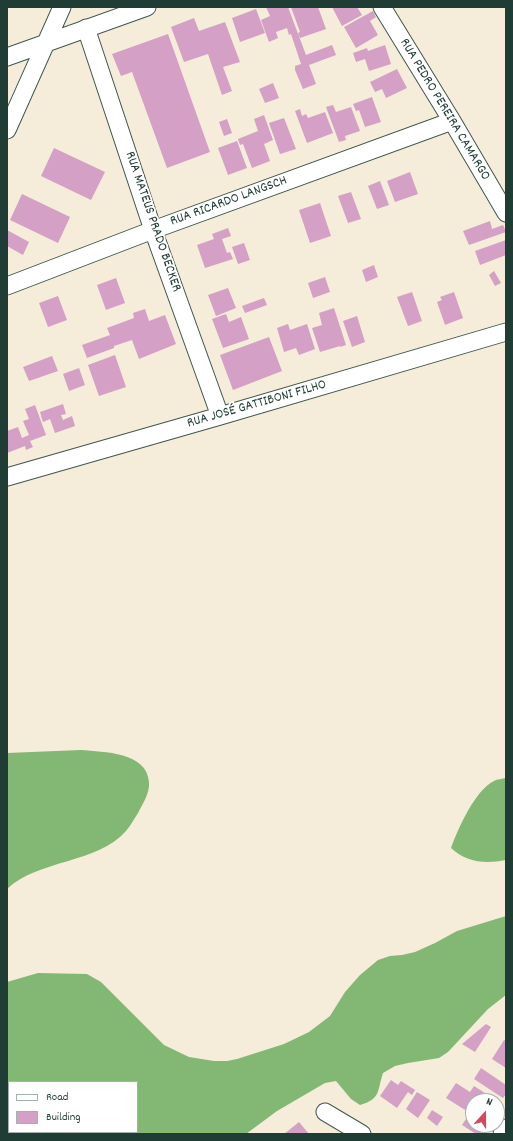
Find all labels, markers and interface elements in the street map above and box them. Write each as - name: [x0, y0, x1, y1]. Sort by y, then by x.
- street label: RUA PEDRO PEREIRA CAMARGO: [395, 36, 493, 184]
- street label: RUA MATEUS PRADO BECKER: [120, 150, 184, 294]
- street label: RUA RICARDO LANGSCH: [168, 173, 290, 231]
- street label: RUA JOSÉ GATTIBONI FILHO: [185, 377, 329, 433]
- legend: [8, 1081, 138, 1133]
- text: Road: [46, 1089, 68, 1106]
- north arrow: [465, 1093, 505, 1133]
- text: N: [484, 1094, 494, 1111]
- text: Building: [46, 1109, 81, 1126]

